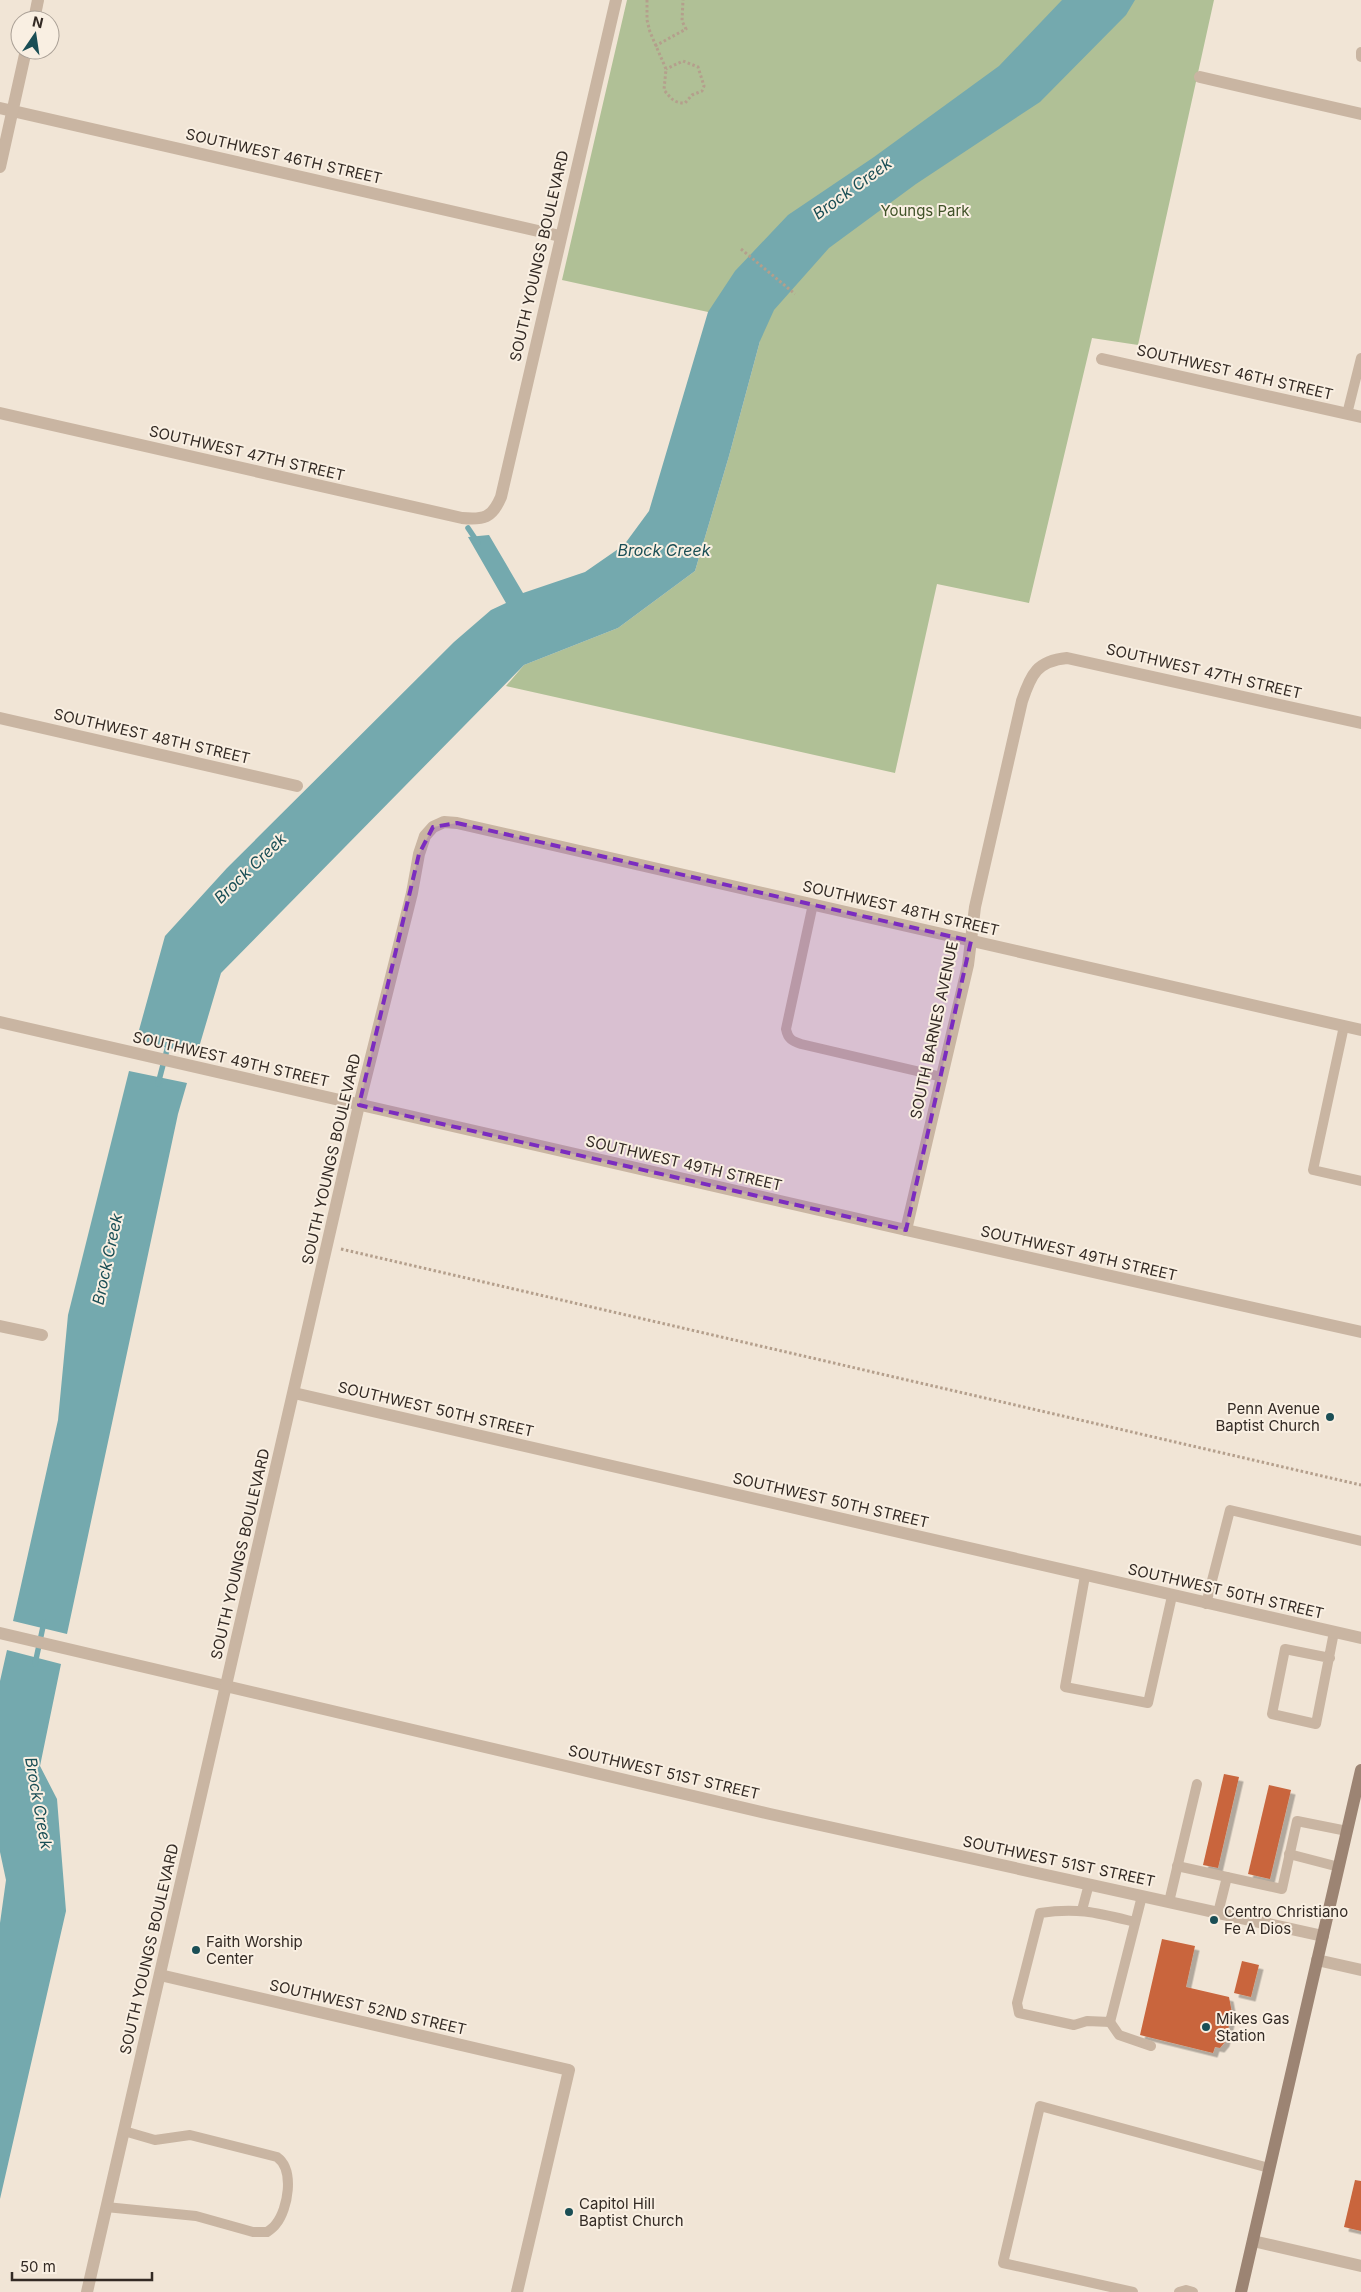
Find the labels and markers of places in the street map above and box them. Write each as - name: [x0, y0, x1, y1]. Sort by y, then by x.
- place label: Penn Avenue Baptist Church: [1215, 1399, 1320, 1435]
- marker: Penn Avenue Baptist Church: [1324, 1411, 1336, 1423]
- place label: Centro Christiano Fe A Dios: [1224, 1902, 1348, 1938]
- marker: Centro Christiano Fe A Dios: [1208, 1914, 1220, 1926]
- place label: Faith Worship Center: [206, 1932, 303, 1968]
- marker: Faith Worship Center: [190, 1944, 202, 1956]
- place label: Mikes Gas Station: [1216, 2009, 1290, 2045]
- marker: Mikes Gas Station: [1200, 2021, 1212, 2033]
- place label: Capitol Hill Baptist Church: [579, 2194, 684, 2230]
- marker: Capitol Hill Baptist Church: [563, 2206, 575, 2218]

